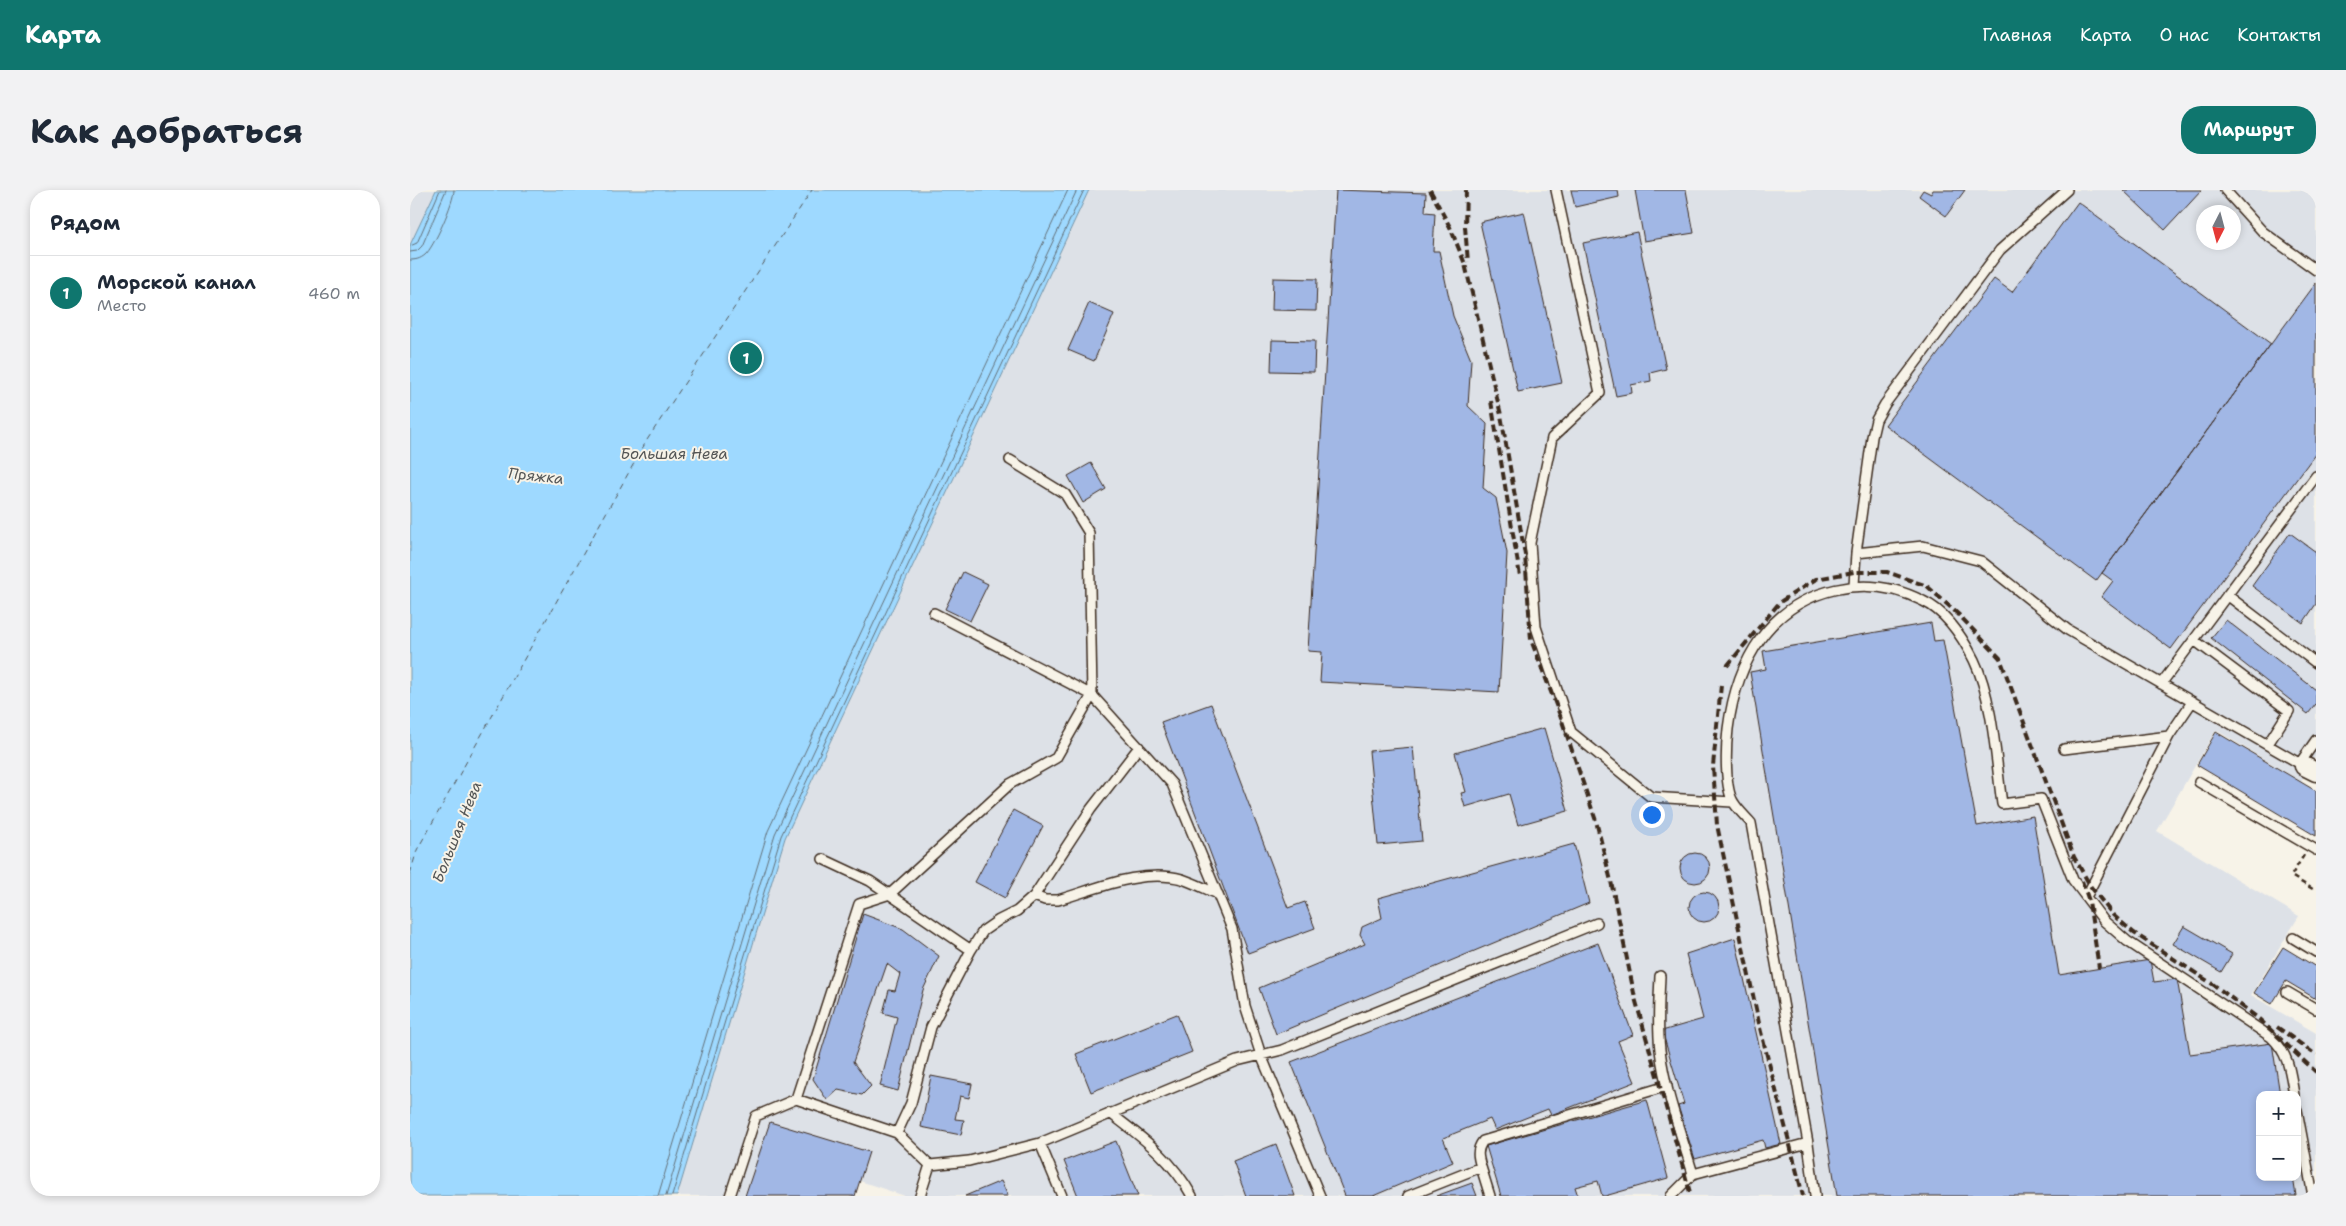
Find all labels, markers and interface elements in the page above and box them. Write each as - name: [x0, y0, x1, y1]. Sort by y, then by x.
- text: Карта: [25, 19, 101, 51]
- text: Главная: [1982, 23, 2052, 47]
- text: Карта: [2080, 23, 2132, 47]
- text: О нас: [2160, 23, 2209, 47]
- text: Контакты: [2237, 23, 2321, 47]
- button: Маршрут: [2181, 106, 2316, 154]
- text: Как добраться: [30, 107, 303, 154]
- north arrow: [2196, 205, 2241, 250]
- text: Рядом: [50, 209, 120, 237]
- text: Морской канал: [97, 270, 256, 295]
- text: 1: [62, 283, 70, 304]
- text: 460 m: [308, 283, 360, 304]
- text: Место: [97, 295, 147, 316]
- pin: 1: [730, 339, 762, 377]
- water label: Большая Нева: [620, 444, 728, 464]
- water label: Пряжка: [507, 463, 565, 489]
- water label: Большая Нева: [428, 778, 486, 886]
- your location: [1639, 802, 1665, 828]
- map controls: [2256, 1091, 2301, 1181]
- button: +: [2256, 1091, 2301, 1136]
- button: −: [2256, 1136, 2301, 1181]

